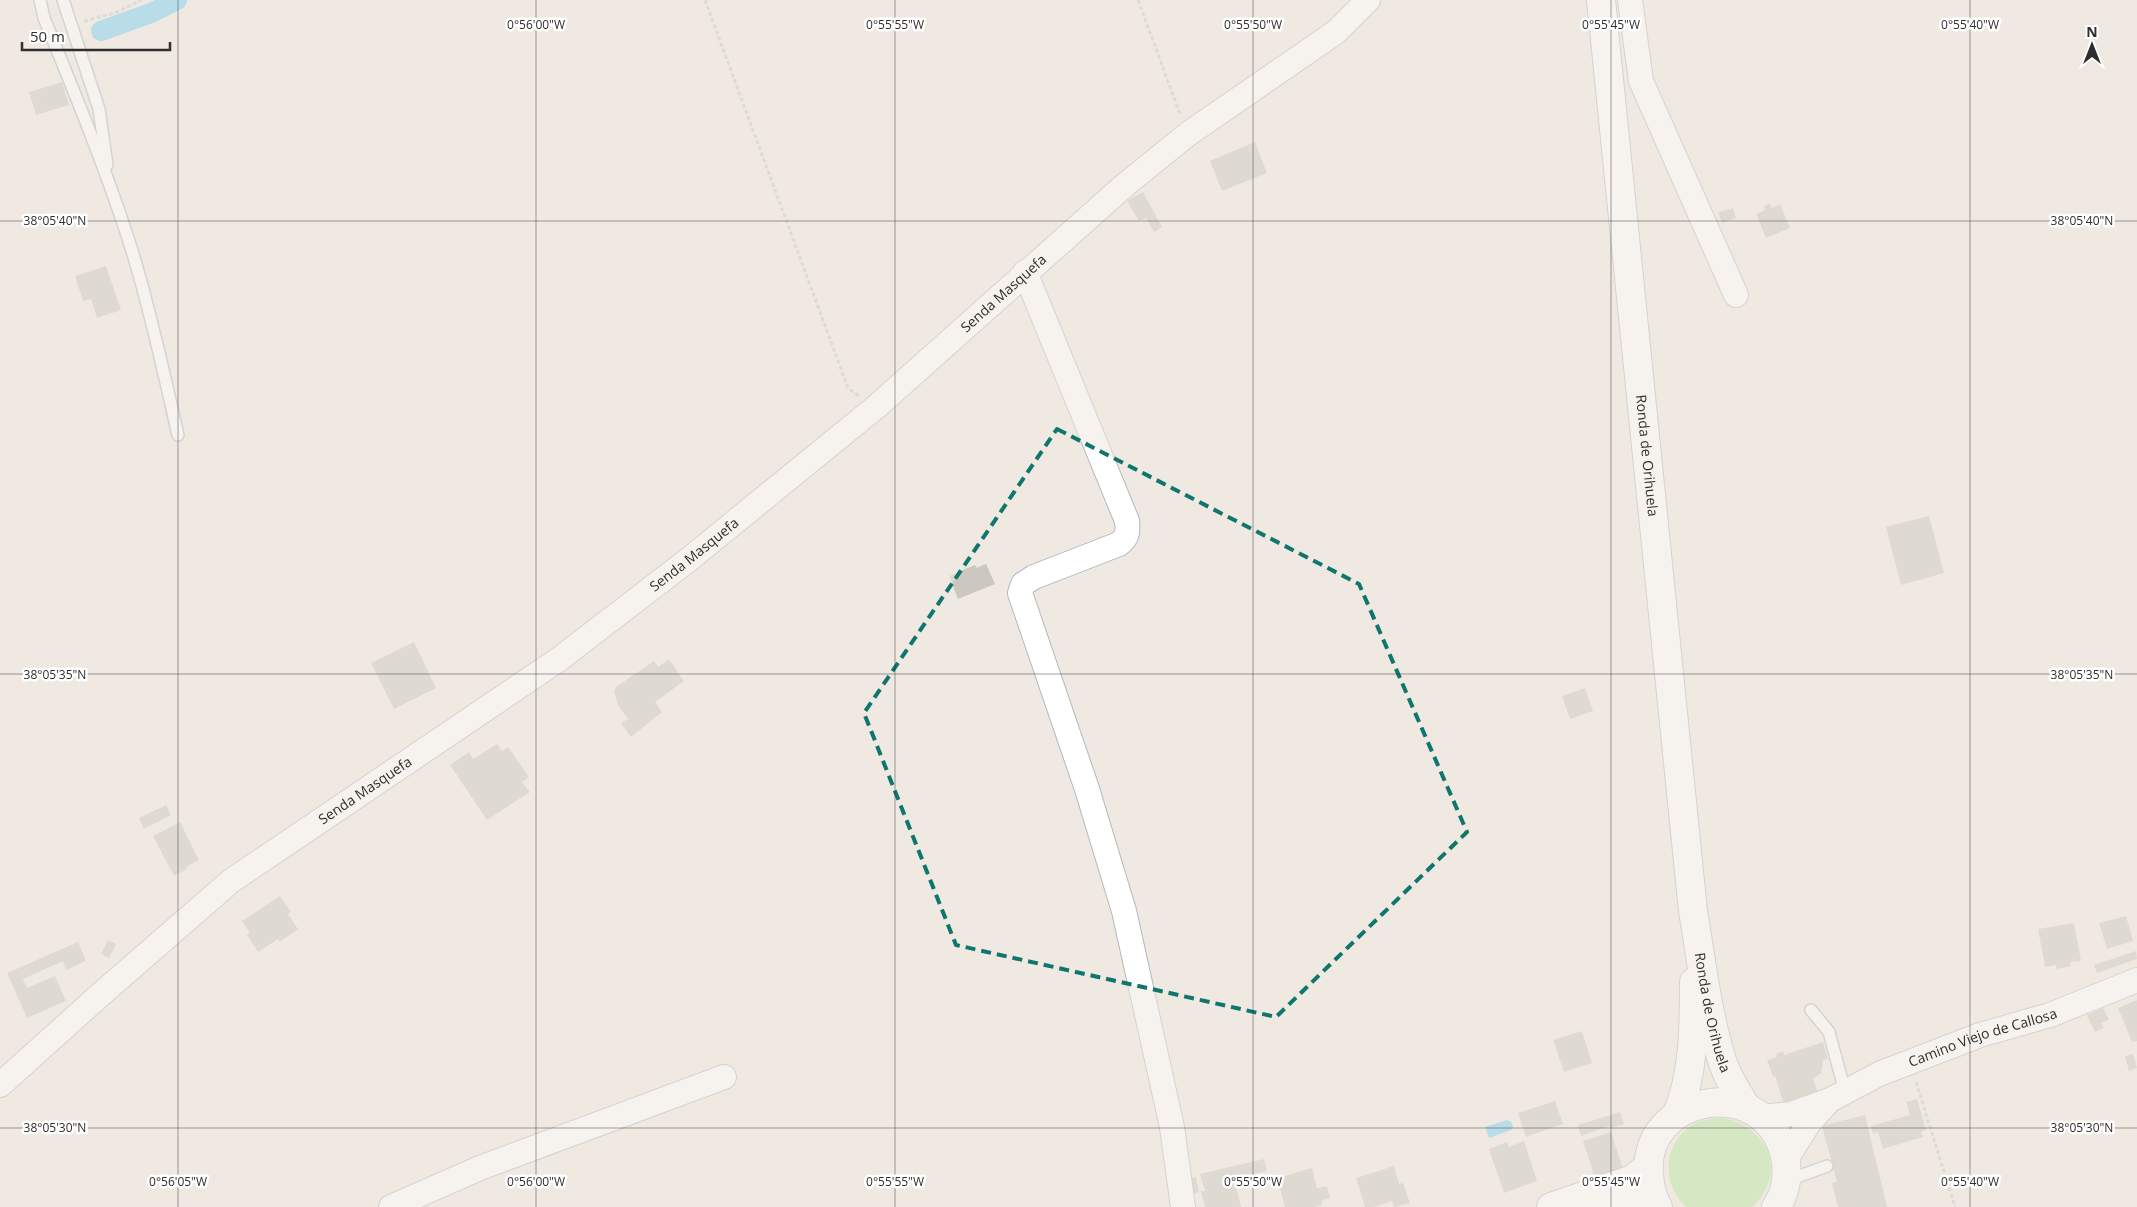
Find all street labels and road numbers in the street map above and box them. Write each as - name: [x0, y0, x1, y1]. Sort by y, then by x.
- street label: Senda Masquefa: [956, 250, 1050, 336]
- street label: Ronda de Orihuela: [1632, 394, 1663, 517]
- street label: Senda Masquefa: [645, 513, 742, 595]
- street label: Senda Masquefa: [314, 752, 415, 828]
- street label: Ronda de Orihuela: [1691, 951, 1736, 1075]
- street label: Camino Viejo de Callosa: [1905, 1003, 2060, 1071]

